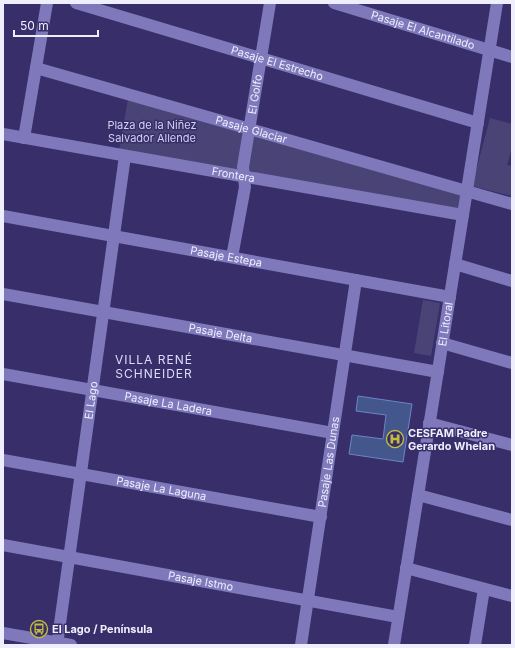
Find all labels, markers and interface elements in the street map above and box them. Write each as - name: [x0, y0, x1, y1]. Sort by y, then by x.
- street label: Pasaje El Alcantilado: [369, 8, 477, 52]
- scale bar: [14, 12, 98, 38]
- text: 50 m: [20, 18, 49, 33]
- street label: Pasaje El Estrecho: [229, 43, 325, 84]
- street label: El Golfo: [245, 73, 265, 115]
- street label: Pasaje Glaciar: [214, 113, 289, 146]
- park label: Plaza de la Niñez Salvador Allende: [107, 118, 197, 145]
- street label: Frontera: [211, 164, 256, 185]
- street label: Pasaje Estepa: [189, 243, 263, 270]
- street label: El Litoral: [435, 301, 456, 347]
- street label: Pasaje Delta: [188, 320, 253, 346]
- district label: VILLA RENÉ SCHNEIDER: [115, 352, 193, 381]
- street label: El Lago: [81, 380, 101, 420]
- street label: Pasaje La Ladera: [123, 389, 213, 418]
- street label: Pasaje Las Dunas: [315, 415, 342, 508]
- place label: CESFAM Padre Gerardo Whelan: [408, 426, 495, 453]
- hospital icon: CESFAM Padre Gerardo Whelan: [385, 429, 405, 449]
- street label: Pasaje La Laguna: [115, 473, 208, 503]
- street label: Pasaje Istmo: [167, 568, 235, 594]
- bus stop icon: El Lago / Península: [29, 619, 49, 639]
- place label: El Lago / Península: [52, 622, 153, 636]

